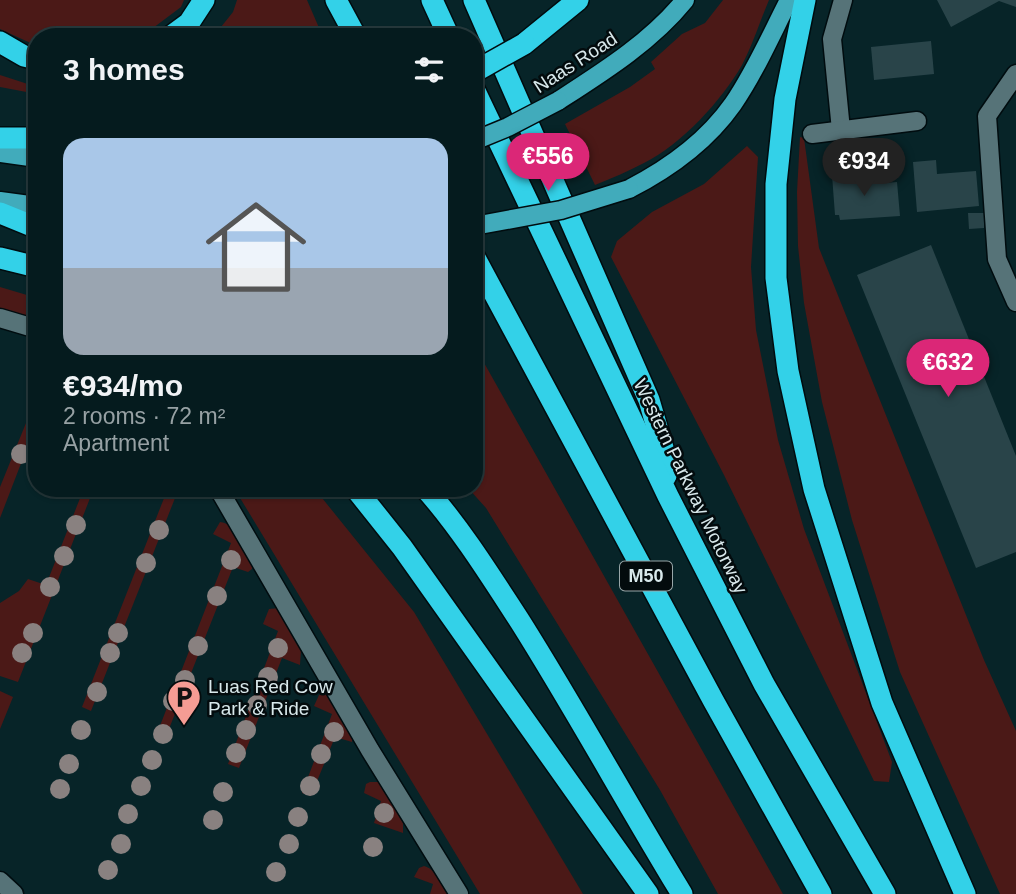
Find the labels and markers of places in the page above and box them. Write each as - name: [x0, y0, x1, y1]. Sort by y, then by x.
- pin: €556: [507, 134, 589, 193]
- pin: €934: [823, 138, 905, 198]
- pin: €632: [907, 340, 989, 399]
- place label: Luas Red Cow Park & Ride: [208, 676, 333, 719]
- parking icon: Luas Red Cow Park & Ride: [165, 678, 203, 727]

